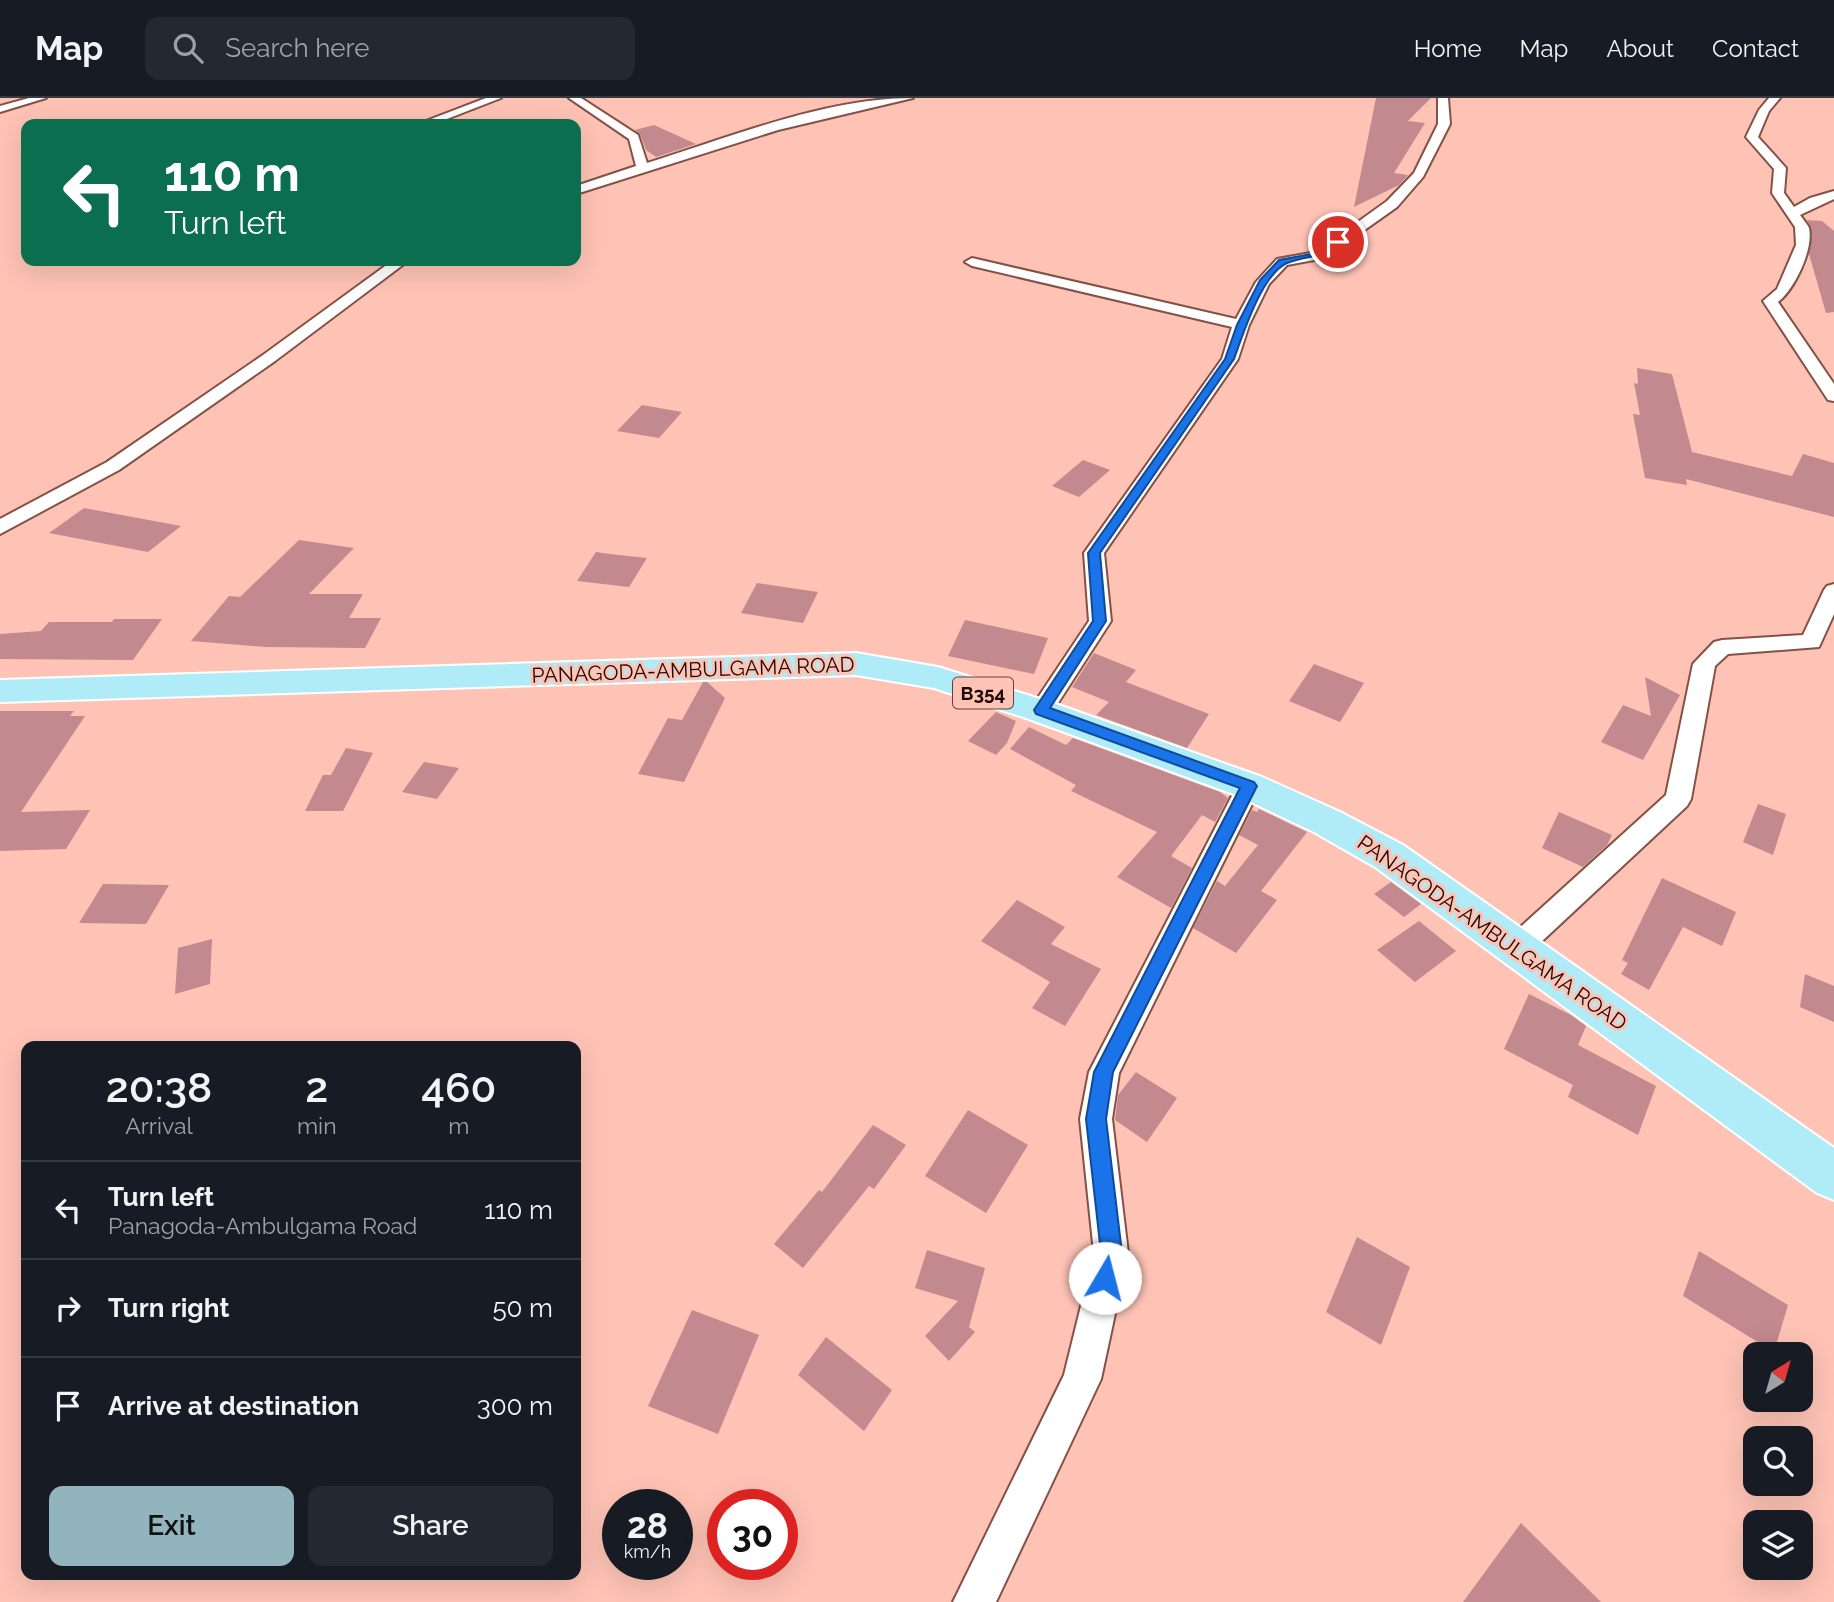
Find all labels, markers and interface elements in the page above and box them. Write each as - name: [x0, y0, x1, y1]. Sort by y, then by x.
- search box: [145, 17, 635, 80]
- text: Map: [35, 29, 103, 68]
- icon: search: [169, 29, 207, 67]
- text: Search here: [225, 33, 370, 63]
- text: Home: [1414, 34, 1482, 63]
- text: Map: [1520, 34, 1568, 63]
- text: About: [1606, 34, 1674, 63]
- text: Contact: [1712, 34, 1799, 63]
- text: 110 m: [164, 145, 300, 202]
- icon: left: [49, 147, 140, 238]
- text: Turn left: [164, 204, 286, 241]
- pin: [1308, 212, 1368, 272]
- icon: arrive: [1319, 223, 1357, 261]
- street label: PANAGODA-AMBULGAMA ROAD: [531, 651, 855, 688]
- road number: B354: [953, 678, 1013, 708]
- street label: PANAGODA-AMBULGAMA ROAD: [1353, 830, 1632, 1035]
- text: 20:38: [106, 1063, 212, 1112]
- text: 2: [305, 1063, 328, 1112]
- text: 460: [421, 1063, 496, 1112]
- text: Arrival: [125, 1112, 193, 1139]
- text: min: [297, 1112, 337, 1139]
- text: m: [448, 1112, 469, 1139]
- text: Turn left: [108, 1182, 214, 1212]
- icon: left: [49, 1191, 87, 1229]
- text: 110 m: [484, 1195, 553, 1225]
- text: Panagoda-Ambulgama Road: [108, 1212, 417, 1239]
- position arrow: [1068, 1241, 1142, 1315]
- icon: right: [49, 1289, 87, 1327]
- text: Turn right: [108, 1293, 229, 1323]
- text: 50 m: [492, 1293, 553, 1323]
- north arrow: [1743, 1342, 1813, 1412]
- map controls: [1743, 1342, 1813, 1580]
- icon: arrive: [49, 1387, 87, 1425]
- text: Arrive at destination: [108, 1391, 359, 1421]
- text: 300 m: [477, 1391, 553, 1421]
- button: search: [1743, 1426, 1813, 1496]
- button: Exit: [49, 1486, 294, 1566]
- button: Share: [308, 1486, 553, 1566]
- speed limit sign: 30: [707, 1489, 798, 1580]
- text: 28: [627, 1505, 668, 1546]
- button: layers: [1743, 1510, 1813, 1580]
- text: km/h: [624, 1541, 671, 1562]

